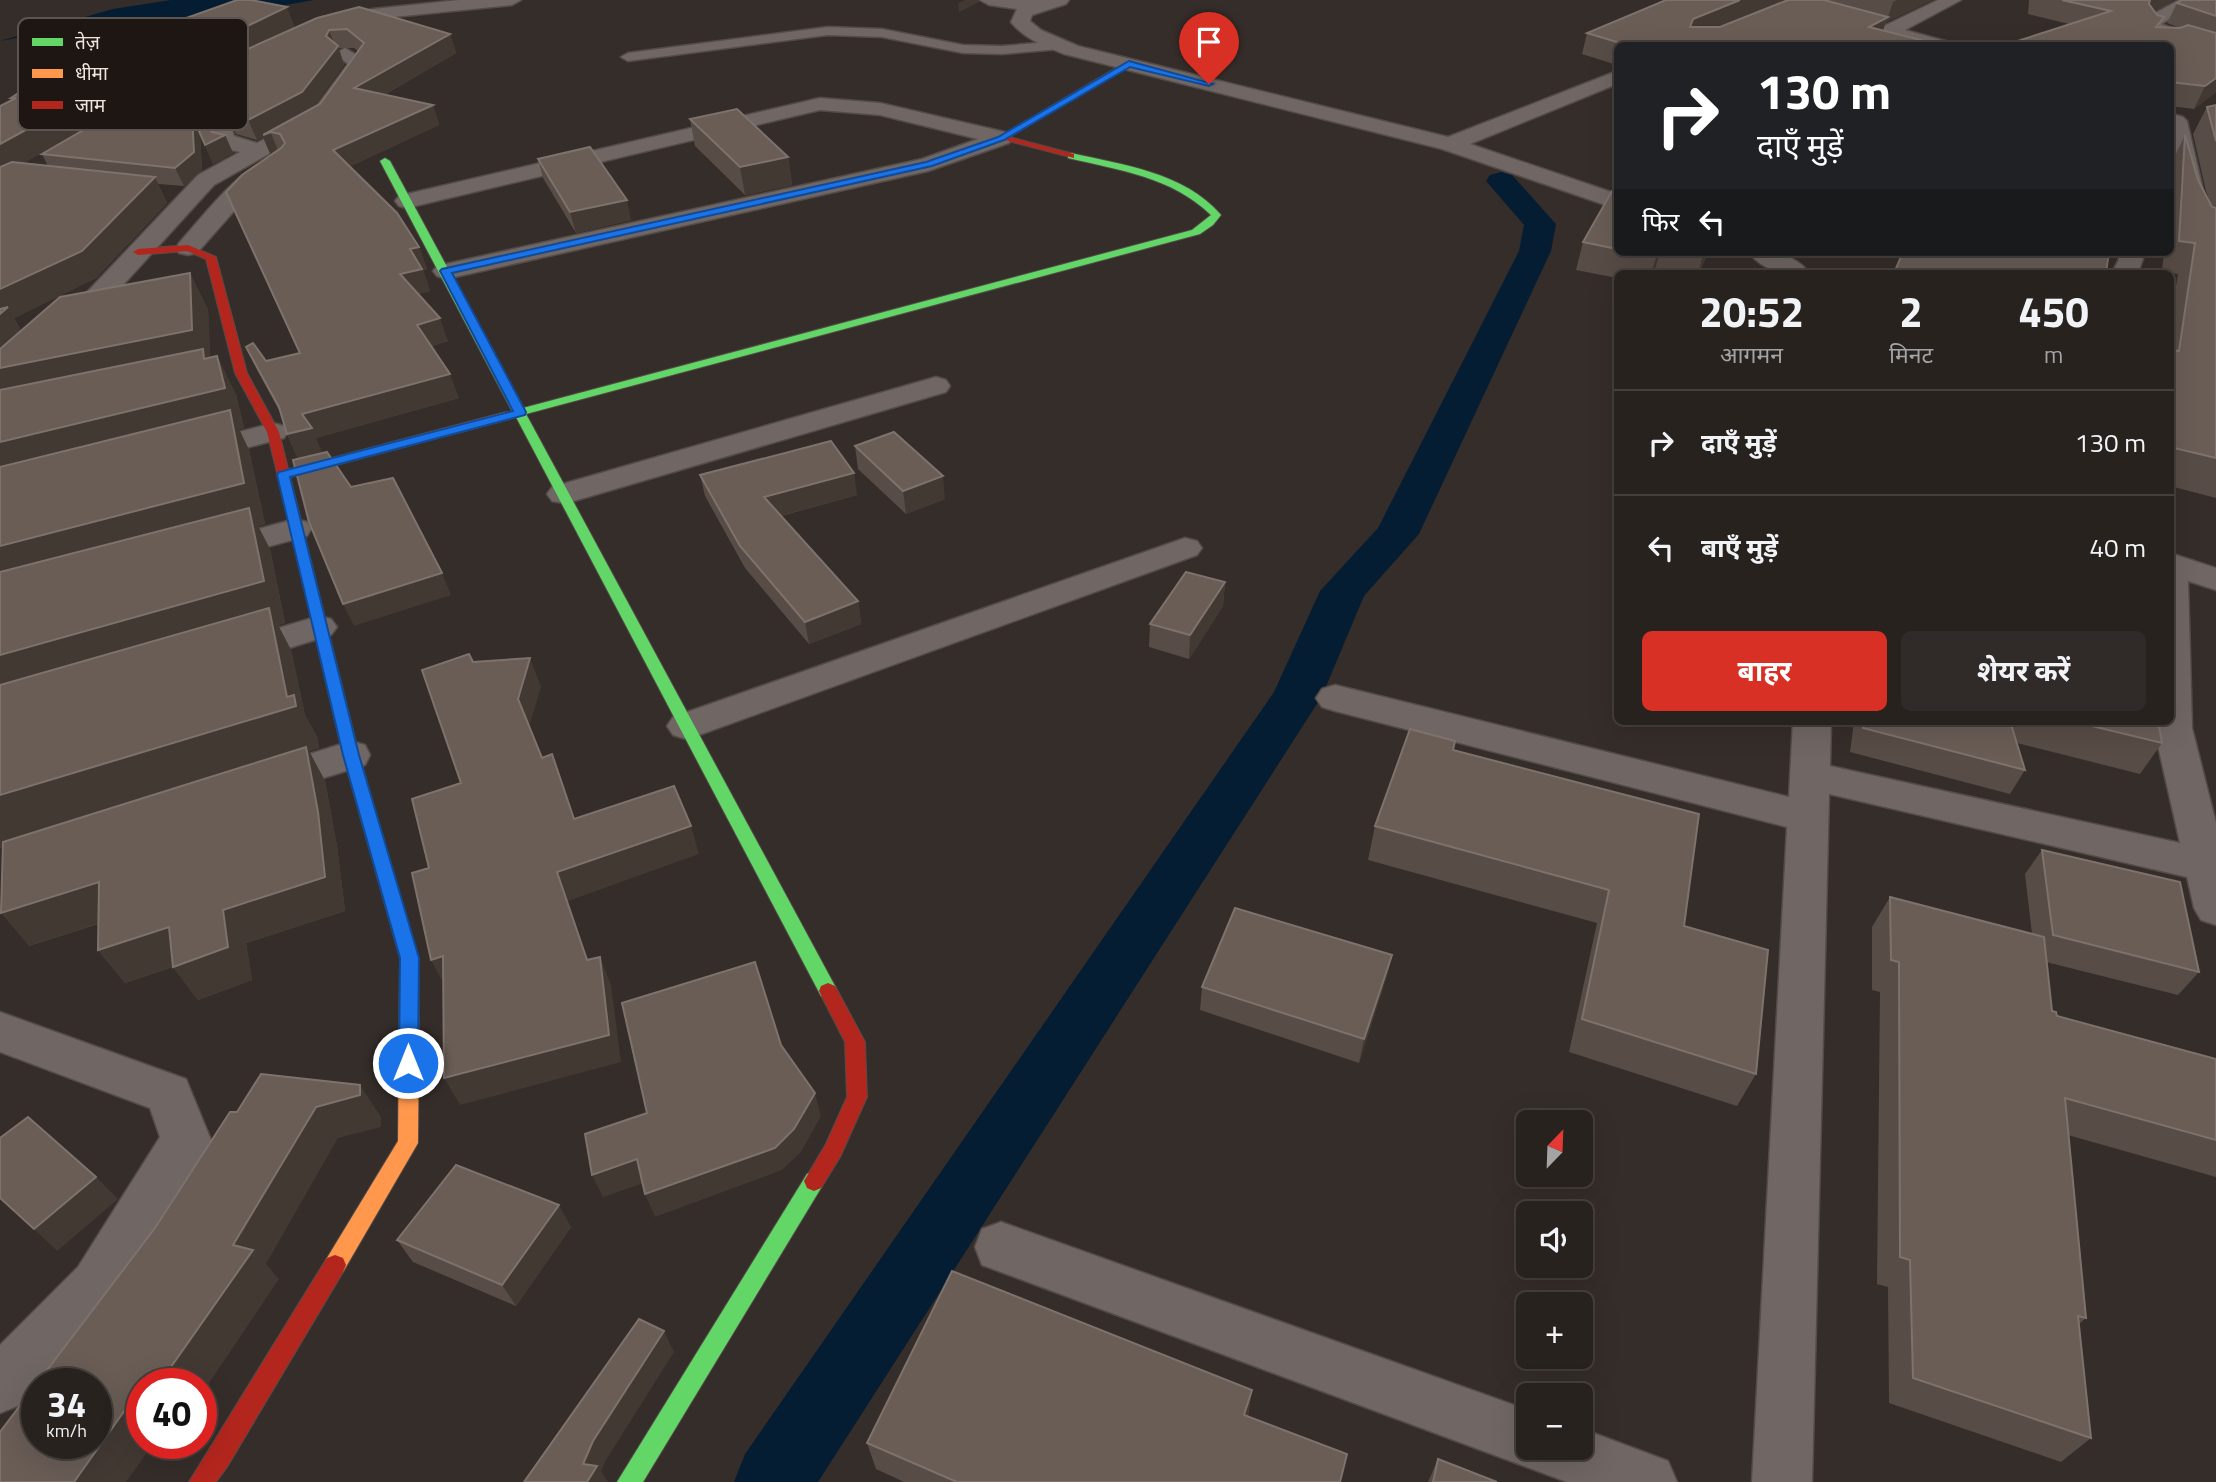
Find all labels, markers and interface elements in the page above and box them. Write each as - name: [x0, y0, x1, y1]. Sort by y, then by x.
- pin: [1179, 12.0, 1239, 84]
- legend: [18, 18, 248, 130]
- icon: arrive: [1190, 23, 1228, 61]
- text: तेज़: [75, 27, 101, 56]
- text: 130 m: [1757, 53, 1891, 128]
- text: धीमा: [75, 58, 109, 87]
- icon: right: [1642, 70, 1733, 161]
- text: जाम: [75, 90, 106, 119]
- text: दाएँ मुड़ें: [1757, 121, 1843, 169]
- text: फिर: [1642, 202, 1679, 241]
- icon: left: [1693, 203, 1731, 241]
- text: 20:52: [1699, 279, 1804, 343]
- text: 2: [1899, 279, 1923, 343]
- text: 450: [2018, 279, 2089, 343]
- text: आगमन: [1720, 337, 1783, 372]
- text: मिनट: [1889, 337, 1933, 372]
- text: m: [2044, 337, 2063, 372]
- text: दाएँ मुड़ें: [1701, 423, 1777, 462]
- text: 130 m: [2075, 423, 2146, 462]
- icon: right: [1642, 424, 1680, 462]
- text: बाएँ मुड़ें: [1701, 528, 1778, 567]
- text: 40 m: [2089, 528, 2146, 567]
- icon: left: [1642, 529, 1680, 567]
- button: बाहर: [1642, 631, 1887, 711]
- button: शेयर करें: [1901, 631, 2146, 711]
- position arrow: [371, 1026, 445, 1100]
- north arrow: [1516, 1110, 1592, 1186]
- map controls: [1516, 1110, 1593, 1460]
- button: sound: [1516, 1201, 1593, 1278]
- button: +: [1516, 1292, 1593, 1369]
- speed limit sign: 40: [126, 1368, 217, 1459]
- text: 34: [47, 1377, 86, 1431]
- button: −: [1516, 1383, 1593, 1460]
- text: km/h: [46, 1417, 87, 1444]

